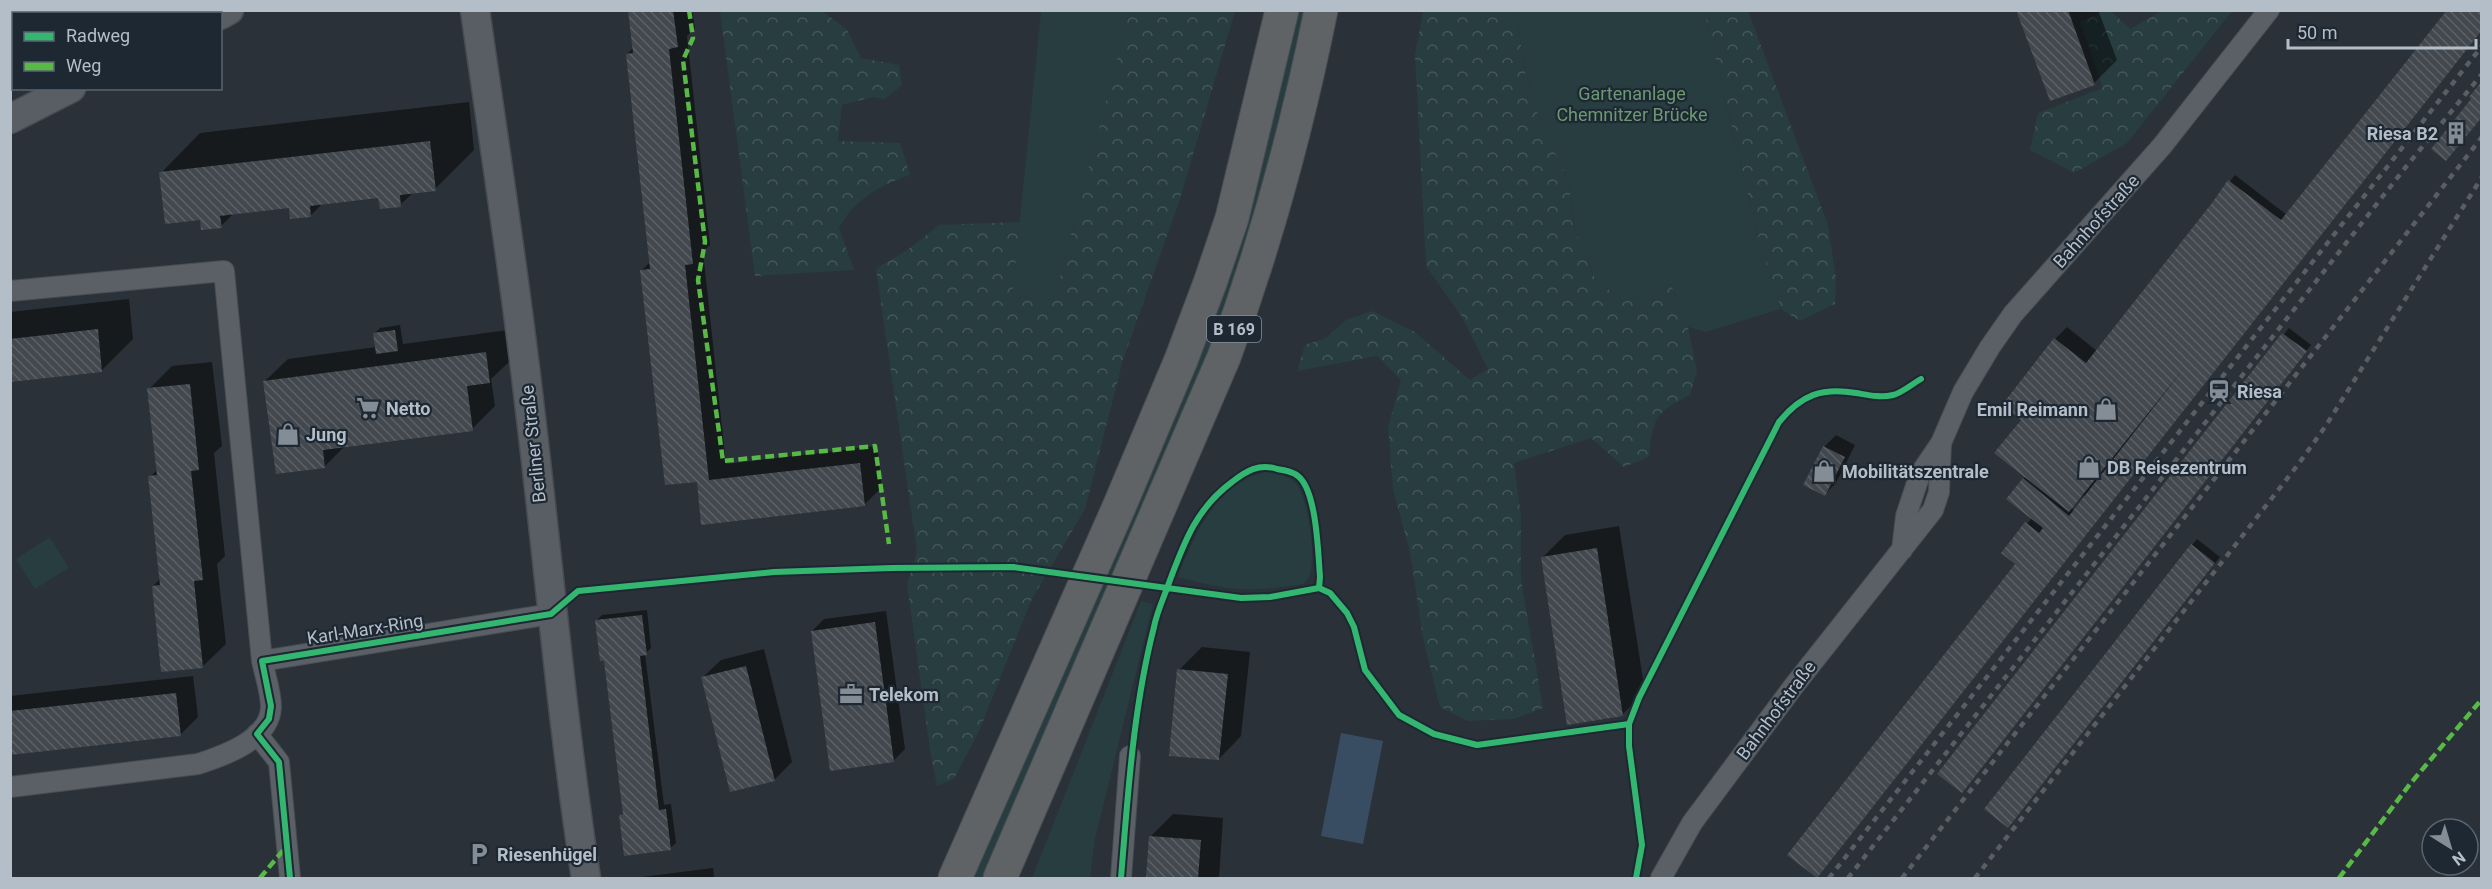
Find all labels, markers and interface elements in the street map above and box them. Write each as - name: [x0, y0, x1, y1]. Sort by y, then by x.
- legend: [12, 12, 222, 90]
- scale bar: [2288, 12, 2476, 50]
- text: 50 m: [2297, 22, 2337, 43]
- text: Radweg: [66, 25, 130, 46]
- text: Weg: [66, 55, 101, 76]
- park label: Gartenanlage Chemnitzer Brücke: [1556, 83, 1708, 125]
- building icon: Riesa B2: [2443, 120, 2469, 146]
- place label: Riesa B2: [2367, 123, 2438, 144]
- street label: Bahnhofstraße: [2049, 170, 2143, 272]
- road number: B 169: [1207, 316, 1261, 342]
- station icon: Riesa: [2206, 378, 2232, 404]
- place label: Riesa: [2237, 381, 2282, 402]
- street label: Berliner Straße: [516, 384, 550, 504]
- supermarket icon: Netto: [355, 395, 381, 421]
- shop icon: Emil Reimann: [2093, 396, 2119, 422]
- place label: Netto: [386, 398, 431, 419]
- place label: Emil Reimann: [1977, 399, 2088, 420]
- shop icon: Jung: [275, 421, 301, 447]
- place label: Jung: [306, 424, 347, 445]
- shop icon: DB Reisezentrum: [2076, 454, 2102, 480]
- place label: DB Reisezentrum: [2107, 457, 2247, 478]
- shop icon: Mobilitätszentrale: [1811, 458, 1837, 484]
- place label: Mobilitätszentrale: [1842, 461, 1989, 482]
- street label: Karl-Marx-Ring: [305, 609, 425, 649]
- street label: Bahnhofstraße: [1732, 656, 1820, 764]
- office icon: Telekom: [838, 681, 864, 707]
- place label: Telekom: [869, 684, 939, 705]
- north arrow: [2420, 817, 2480, 877]
- parking icon: Riesenhügel: [466, 841, 492, 867]
- place label: Riesenhügel: [497, 844, 597, 865]
- text: N: [2448, 848, 2469, 870]

